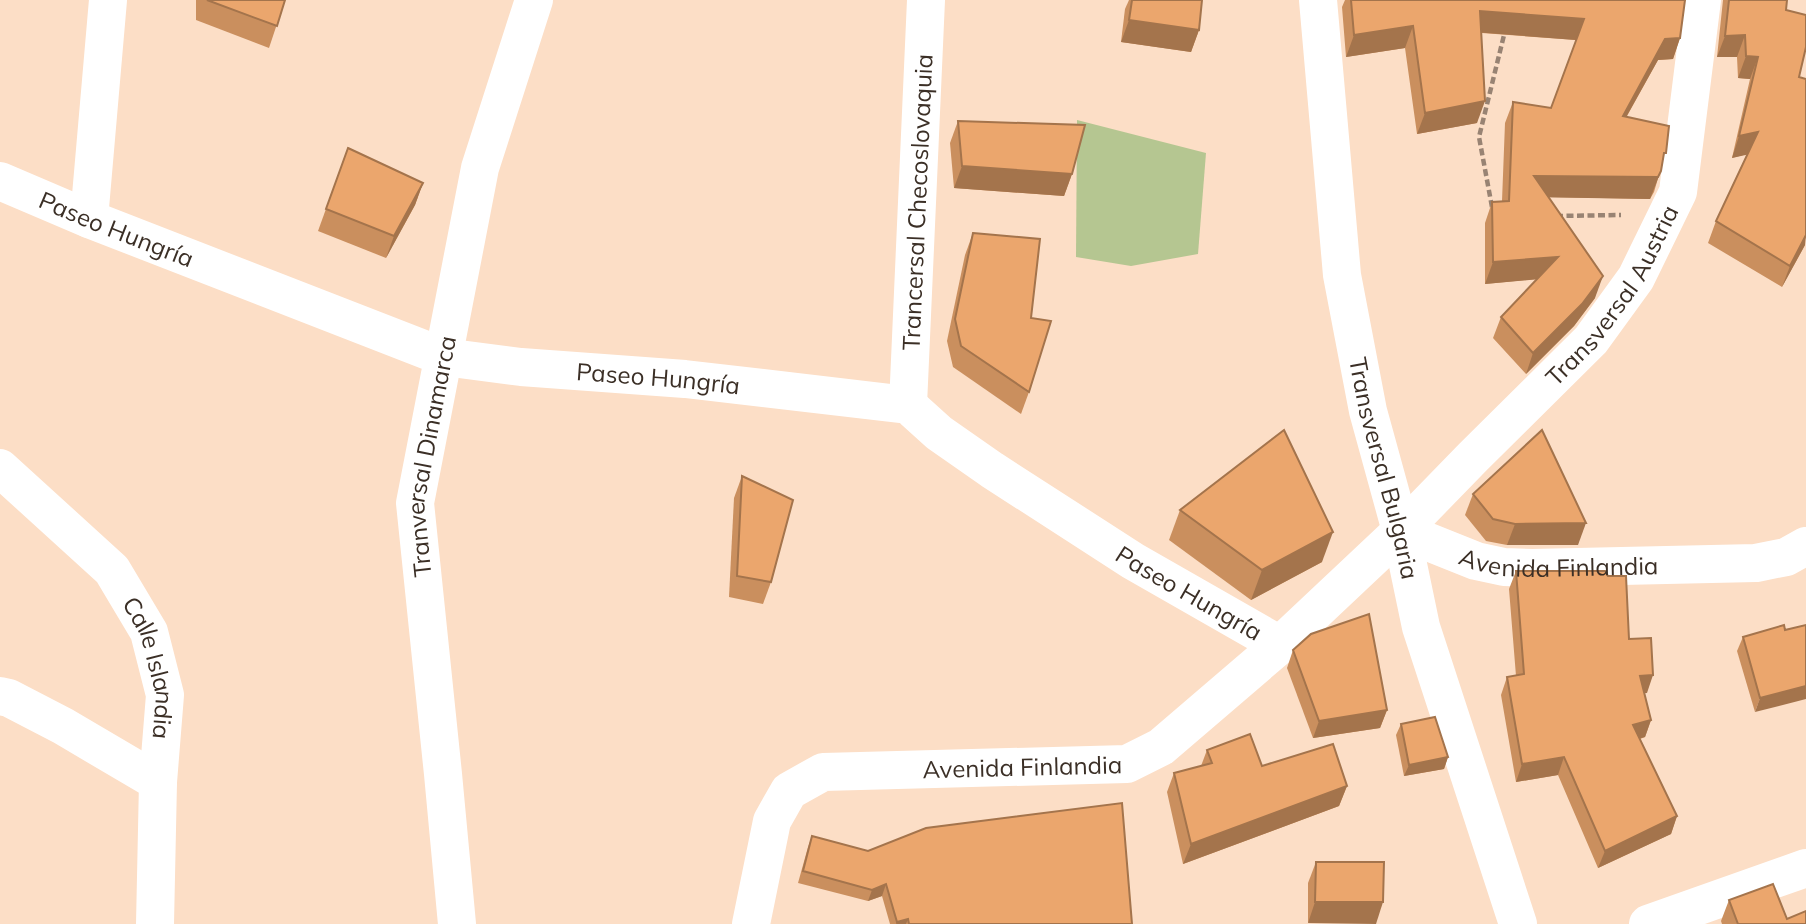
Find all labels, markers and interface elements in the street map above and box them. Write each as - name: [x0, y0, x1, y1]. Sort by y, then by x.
- street label: Trancersal Checoslovaquia: [895, 53, 939, 351]
- street label: Paseo Hungría: [35, 184, 198, 273]
- street label: Transversal Austria: [1539, 200, 1684, 392]
- street label: Tranversal Dinamarca: [400, 333, 462, 579]
- street label: Transversal Bulgaria: [1343, 355, 1426, 582]
- street label: Paseo Hungría: [575, 356, 742, 400]
- street label: Paseo Hungría: [1110, 539, 1268, 647]
- street label: Avenida Finlandia: [1455, 541, 1659, 583]
- street label: Calle Islandia: [116, 591, 180, 740]
- street label: Avenida Finlandia: [922, 749, 1123, 784]

